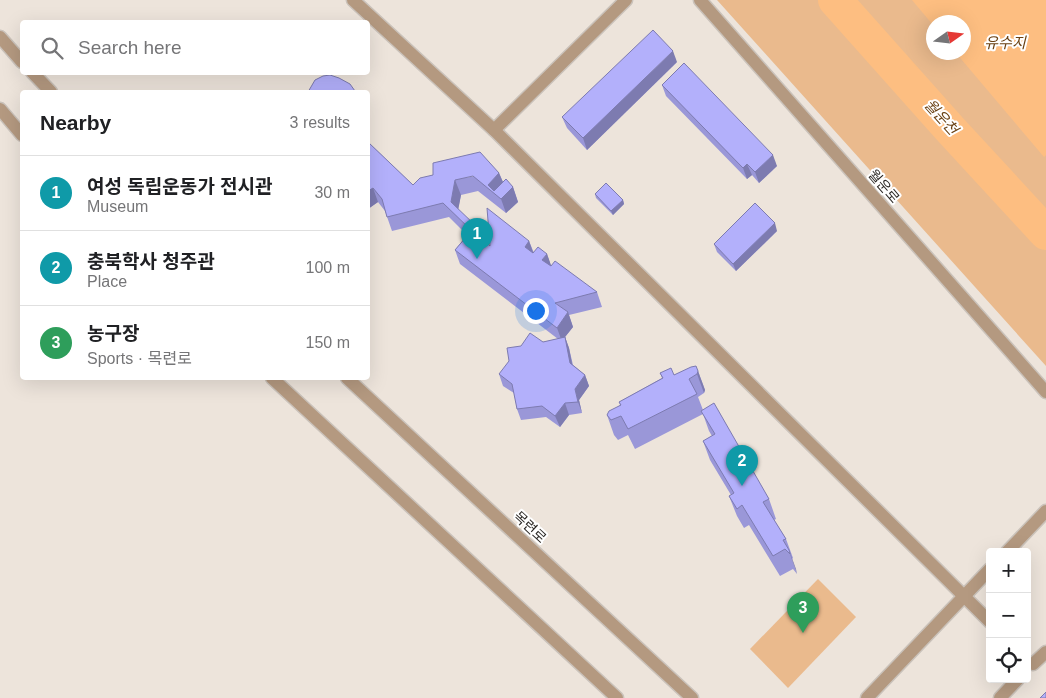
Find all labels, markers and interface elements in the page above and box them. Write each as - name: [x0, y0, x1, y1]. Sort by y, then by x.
- north arrow: [926, 15, 971, 60]
- search box: [20, 20, 370, 75]
- icon: search: [38, 34, 66, 62]
- water label: 유수지: [984, 34, 1027, 51]
- text: Search here: [78, 37, 182, 58]
- water label: 월운천: [921, 96, 963, 139]
- text: Nearby: [40, 111, 111, 134]
- text: 3 results: [290, 114, 350, 131]
- street label: 월운로: [865, 166, 903, 206]
- text: 여성 독립운동가 전시관: [87, 176, 272, 197]
- text: 1: [52, 184, 60, 201]
- text: 30 m: [314, 184, 350, 201]
- text: Museum: [87, 198, 148, 215]
- pin: 1: [461, 218, 493, 259]
- text: 충북학사 청주관: [87, 251, 215, 272]
- text: 2: [52, 259, 60, 276]
- text: 100 m: [306, 259, 350, 276]
- text: Place: [87, 273, 127, 290]
- your location: [523, 298, 549, 324]
- text: 농구장: [87, 323, 139, 344]
- text: 3: [52, 334, 60, 351]
- text: 150 m: [306, 334, 350, 351]
- text: Sports · 목련로: [87, 350, 192, 367]
- pin: 2: [726, 445, 758, 486]
- street label: 목련로: [510, 508, 550, 546]
- map controls: [986, 548, 1031, 683]
- button: +: [986, 548, 1031, 593]
- pin: 3: [787, 592, 819, 633]
- button: −: [986, 593, 1031, 638]
- button: locate: [986, 638, 1031, 683]

